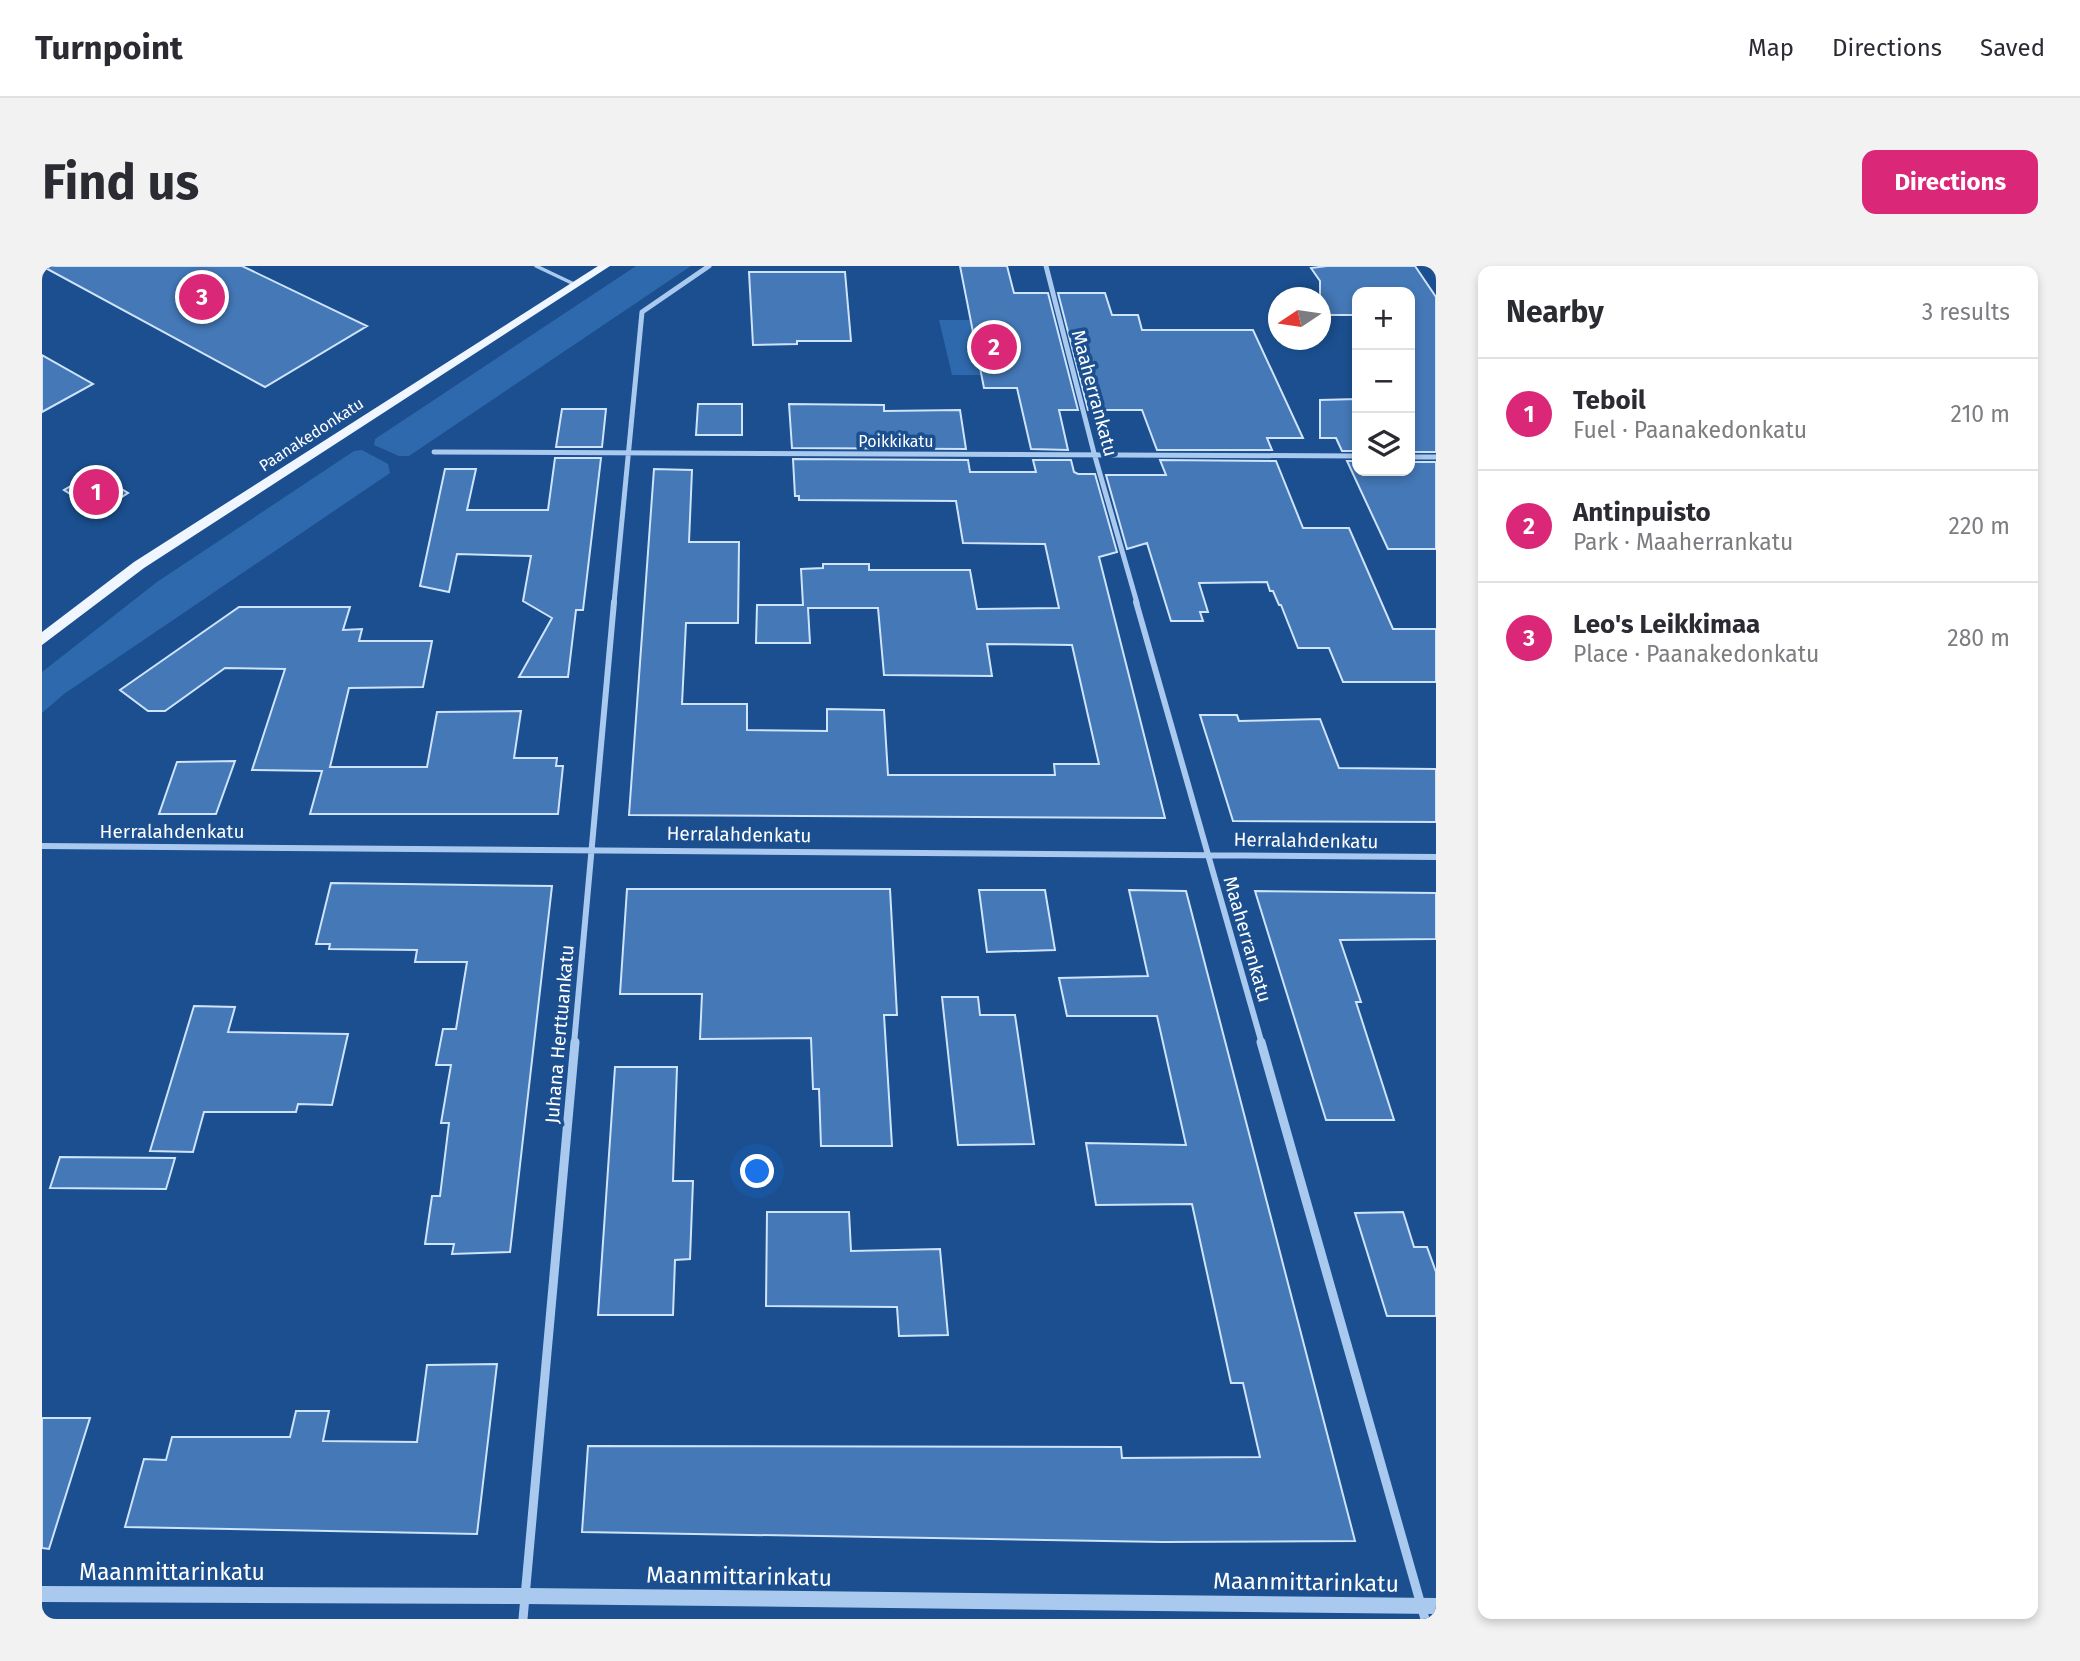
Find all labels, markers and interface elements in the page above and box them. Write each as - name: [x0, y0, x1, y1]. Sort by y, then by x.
- text: Turnpoint: [35, 28, 183, 68]
- text: Map: [1748, 34, 1794, 62]
- text: Directions: [1832, 34, 1942, 62]
- text: Saved: [1980, 34, 2045, 62]
- button: Directions: [1862, 150, 2038, 214]
- text: Find us: [42, 153, 199, 212]
- pin: 3: [179, 271, 225, 323]
- north arrow: [1268, 287, 1331, 350]
- map controls: [1352, 287, 1415, 476]
- button: +: [1352, 287, 1415, 350]
- text: Nearby: [1506, 294, 1604, 330]
- text: 3 results: [1922, 298, 2010, 326]
- pin: 2: [971, 321, 1017, 373]
- street label: Maaherrankatu: [1067, 327, 1122, 459]
- button: −: [1352, 350, 1415, 413]
- text: Teboil: [1573, 385, 1646, 416]
- street label: Paanakedonkatu: [256, 394, 367, 475]
- text: 1: [1524, 400, 1534, 428]
- text: 210 m: [1951, 400, 2010, 428]
- button: layers: [1352, 413, 1415, 476]
- text: Fuel · Paanakedonkatu: [1573, 416, 1807, 444]
- street label: Poikkikatu: [858, 432, 934, 451]
- pin: 1: [73, 466, 119, 518]
- text: Antinpuisto: [1573, 497, 1711, 528]
- text: 2: [1523, 512, 1535, 540]
- text: 220 m: [1949, 512, 2010, 540]
- text: Park · Maaherrankatu: [1573, 528, 1793, 556]
- text: Leo's Leikkimaa: [1573, 609, 1760, 640]
- text: 3: [1523, 624, 1535, 652]
- text: 280 m: [1947, 624, 2010, 652]
- text: Place · Paanakedonkatu: [1573, 640, 1819, 668]
- street label: Herralahdenkatu: [100, 820, 244, 843]
- street label: Herralahdenkatu: [666, 822, 812, 847]
- street label: Herralahdenkatu: [1233, 828, 1379, 853]
- street label: Maaherrankatu: [1219, 873, 1276, 1005]
- street label: Juhana Herttuankatu: [540, 944, 579, 1124]
- your location: [740, 1154, 774, 1188]
- street label: Maanmittarinkatu: [79, 1558, 265, 1586]
- street label: Maanmittarinkatu: [646, 1560, 832, 1592]
- street label: Maanmittarinkatu: [1213, 1566, 1399, 1598]

